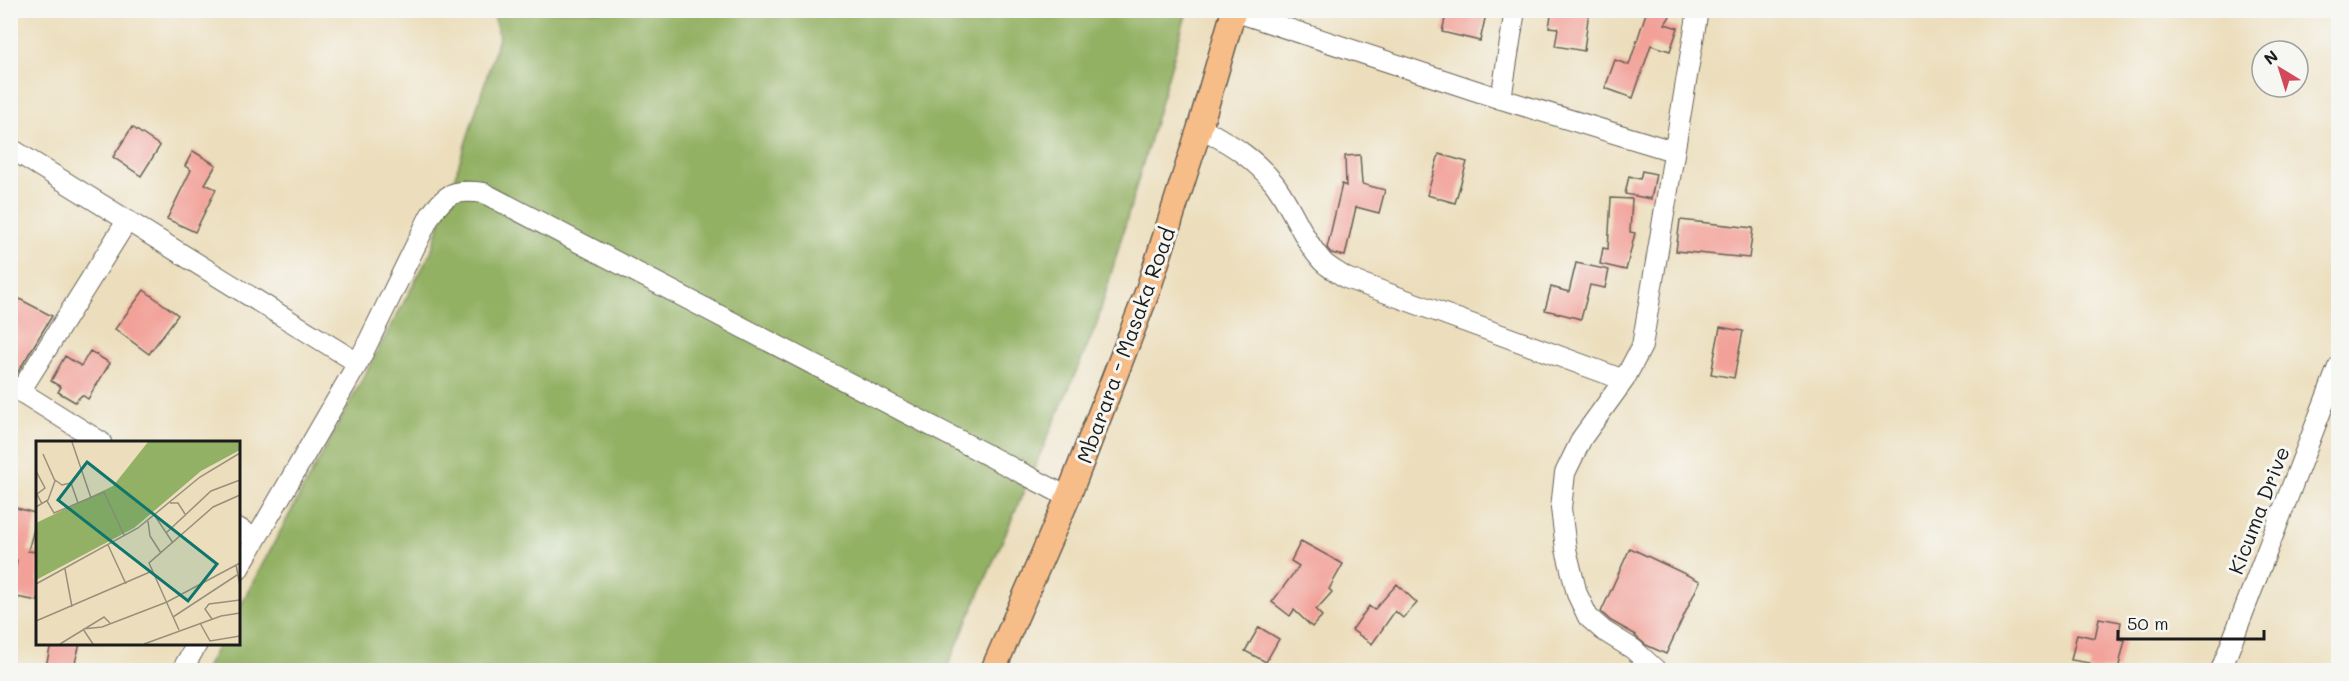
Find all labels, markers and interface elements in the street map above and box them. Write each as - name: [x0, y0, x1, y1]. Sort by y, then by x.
- north arrow: [2250, 39, 2310, 99]
- text: N: [2259, 45, 2282, 69]
- street label: Mbarara - Masaka Road: [1070, 223, 1180, 467]
- inset map: [36, 441, 240, 645]
- street label: Kicuma Drive: [2221, 442, 2295, 578]
- scale bar: [2118, 603, 2264, 641]
- text: 50 m: [2127, 611, 2169, 635]

